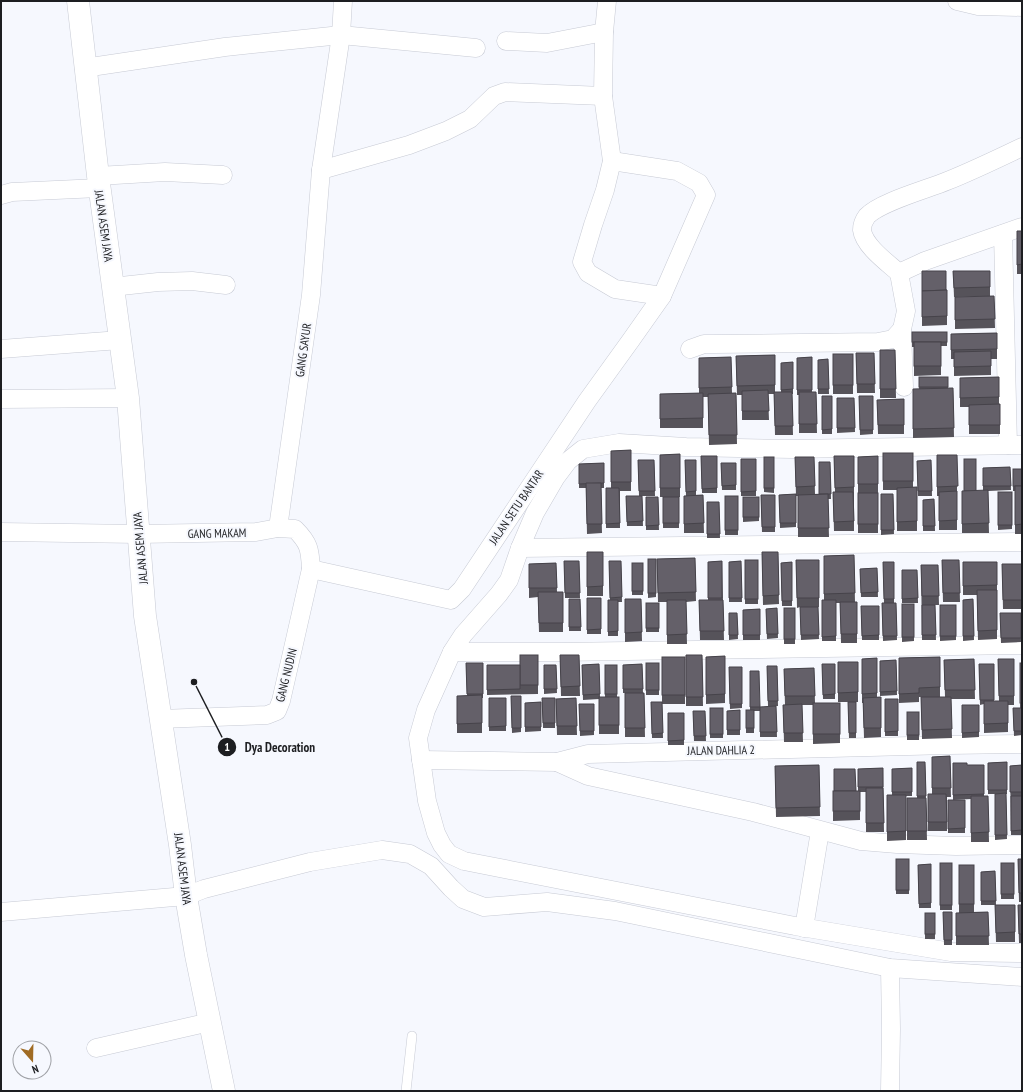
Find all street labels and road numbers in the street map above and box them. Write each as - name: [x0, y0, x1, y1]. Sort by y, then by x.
- street label: JALAN ASEM JAYA: [91, 188, 117, 263]
- street label: GANG SAYUR: [292, 322, 314, 378]
- street label: JALAN SETU BANTAR: [485, 467, 547, 548]
- street label: JALAN ASEM JAYA: [129, 511, 151, 586]
- street label: GANG MAKAM: [187, 525, 247, 541]
- street label: GANG NUDIN: [272, 647, 300, 703]
- street label: JALAN DAHLIA 2: [686, 742, 755, 758]
- street label: JALAN ASEM JAYA: [171, 831, 195, 906]

